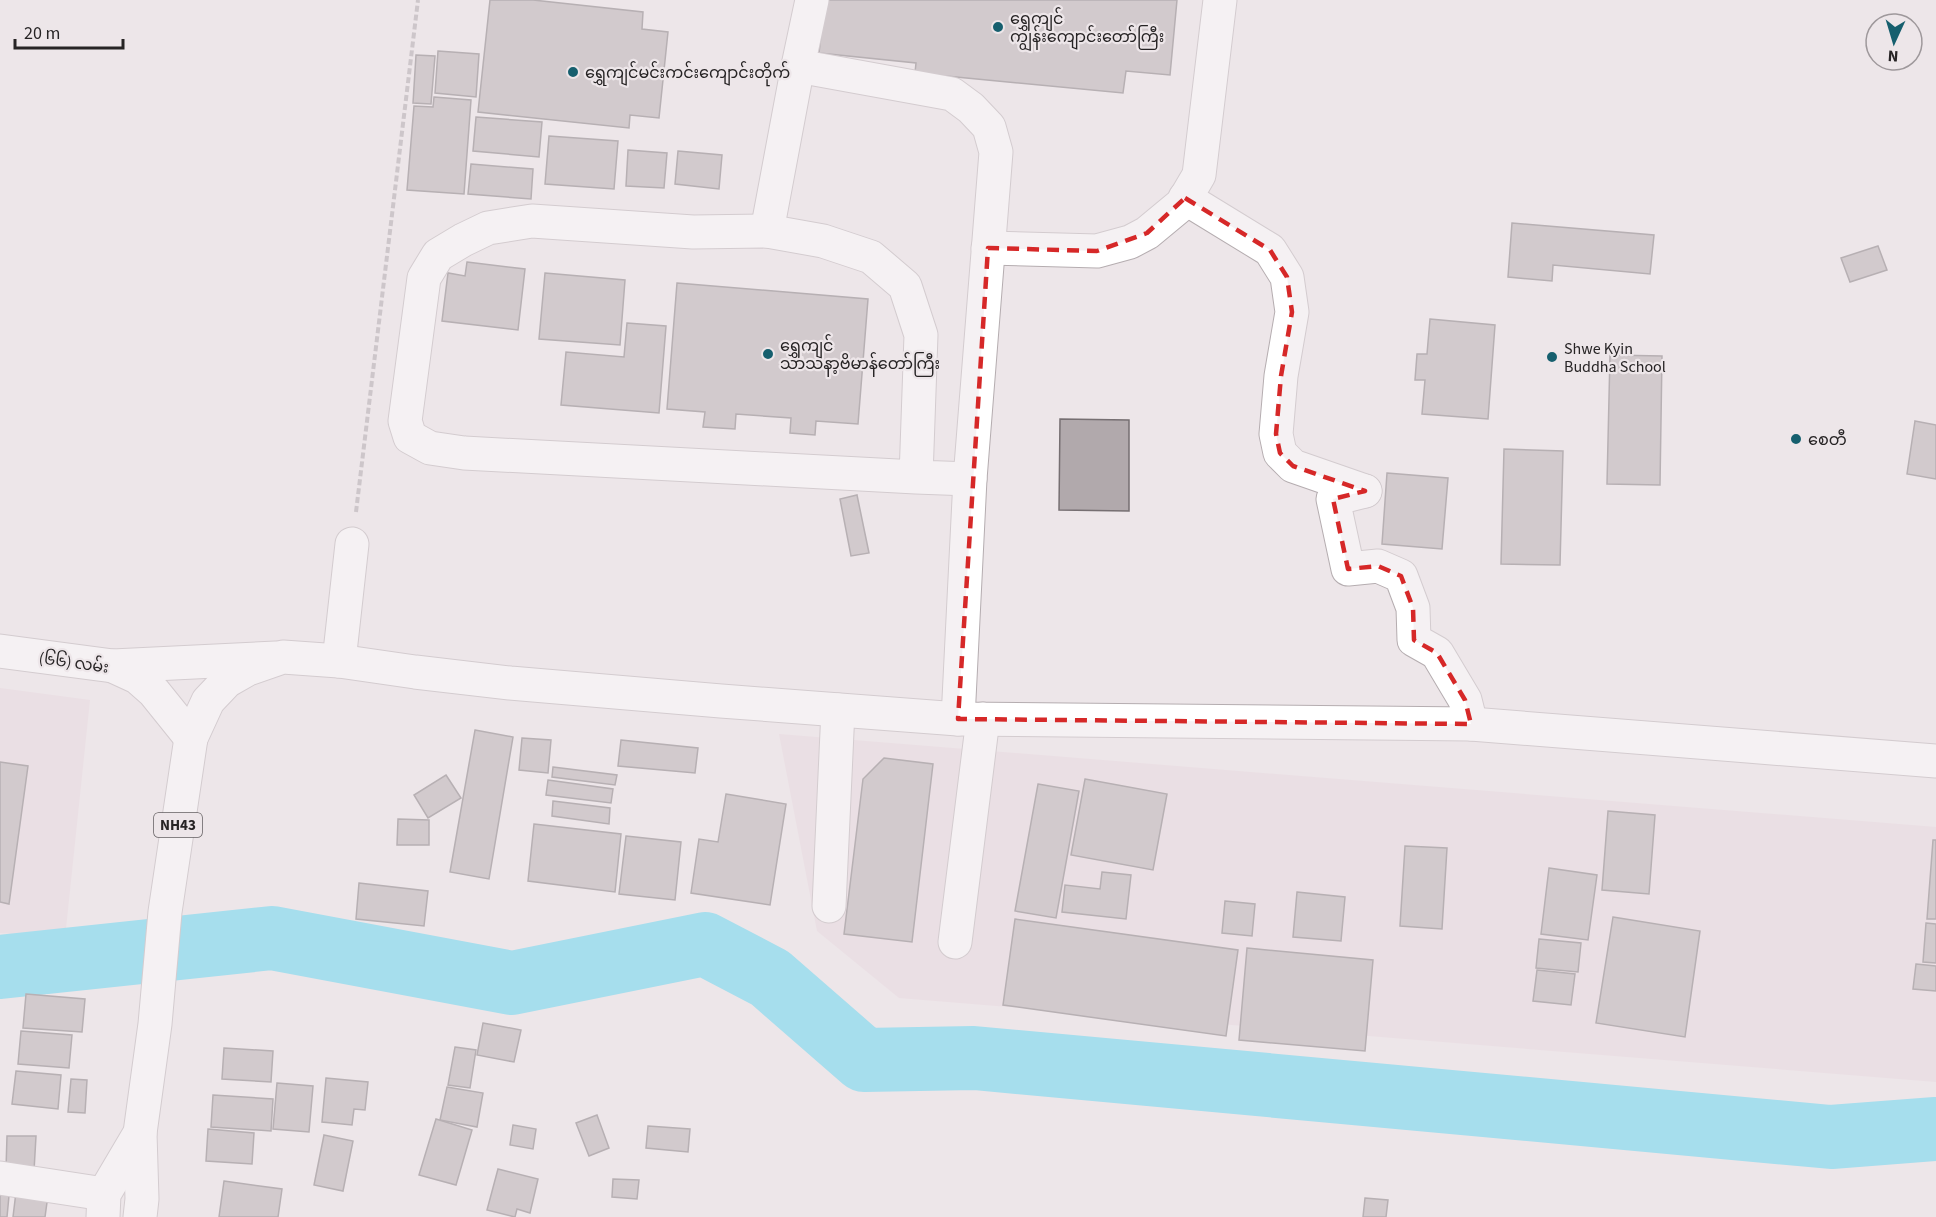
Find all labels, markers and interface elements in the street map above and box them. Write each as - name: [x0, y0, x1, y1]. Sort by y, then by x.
- place label: ရွှေကျင် ကျွန်းကျောင်းတော်ကြီး: [1010, 7, 1164, 52]
- scale bar: [15, 12, 123, 50]
- north arrow: [1864, 12, 1924, 72]
- marker: ရွှေကျင် ကျွန်းကျောင်းတော်ကြီး: [991, 20, 1005, 34]
- text: 20 m: [24, 21, 60, 46]
- text: N: [1887, 45, 1899, 67]
- place label: ရွှေကျင်မင်းကင်းကျောင်းတိုက်: [585, 61, 790, 87]
- marker: ရွှေကျင်မင်းကင်းကျောင်းတိုက်: [566, 65, 580, 79]
- place label: ရွှေကျင် သာသနာ့ဗိမာန်တော်ကြီး: [780, 334, 940, 377]
- place label: Shwe Kyin Buddha School: [1564, 338, 1666, 378]
- marker: ရွှေကျင် သာသနာ့ဗိမာန်တော်ကြီး: [761, 347, 775, 361]
- marker: Shwe Kyin Buddha School: [1545, 350, 1559, 364]
- place label: စေတီ: [1808, 429, 1847, 451]
- marker: စေတီ: [1789, 432, 1803, 446]
- street label: (၆၆) လမ်း: [38, 646, 110, 679]
- road number: NH43: [154, 813, 202, 837]

